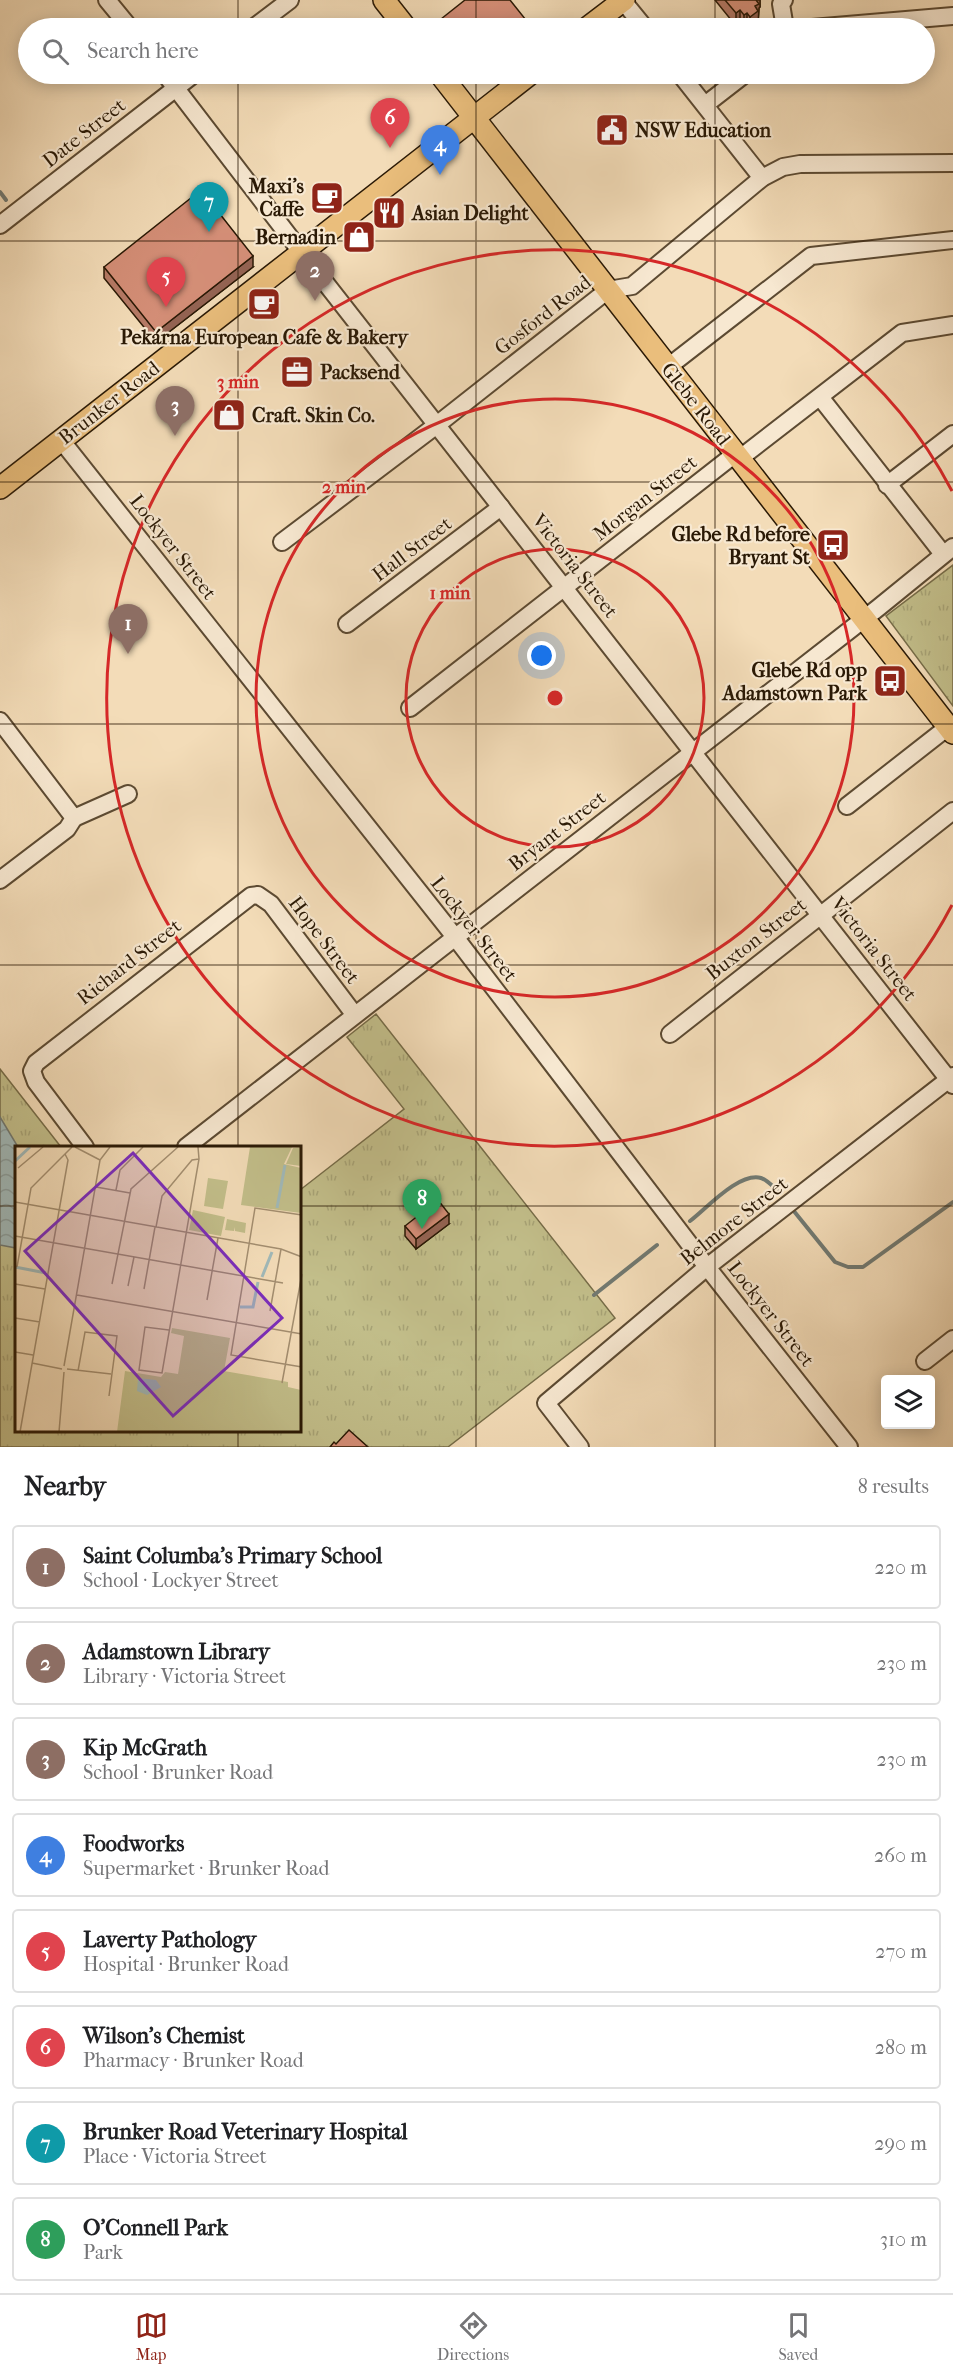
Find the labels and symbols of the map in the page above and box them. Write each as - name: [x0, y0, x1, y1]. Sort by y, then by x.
- street label: Date Street: [38, 94, 130, 172]
- pin: 6: [370, 98, 410, 148]
- public building icon: NSW Education: [594, 112, 630, 148]
- place label: NSW Education: [635, 119, 772, 142]
- pin: 4: [420, 126, 460, 175]
- place label: Maxi's Caffe: [248, 175, 305, 221]
- cafe icon: Maxi's Caffe: [309, 180, 345, 216]
- pin: 7: [190, 182, 228, 232]
- restaurant icon: Asian Delight: [371, 195, 407, 231]
- place label: Asian Delight: [410, 202, 530, 225]
- shop icon: Bernadin: [341, 219, 377, 255]
- place label: Bernadin: [255, 226, 336, 249]
- pin: 2: [296, 252, 334, 301]
- pin: 5: [146, 258, 186, 307]
- street label: Gosford Road: [490, 270, 597, 360]
- cafe icon: Pekárna European Cafe & Bakery: [246, 286, 282, 322]
- place label: Pekárna European Cafe & Bakery: [120, 326, 409, 349]
- office icon: Packsend: [279, 354, 315, 390]
- street label: Brunker Road: [54, 356, 165, 450]
- street label: Glebe Road: [657, 358, 736, 451]
- place label: Packsend: [320, 361, 401, 384]
- text: 3 min: [217, 372, 260, 393]
- pin: 3: [156, 386, 195, 436]
- shop icon: Craft. Skin Co.: [211, 397, 247, 433]
- place label: Craft. Skin Co.: [252, 404, 375, 427]
- street label: Morgan Street: [589, 450, 701, 546]
- text: 2 min: [322, 477, 366, 498]
- street label: Lockyer Street: [125, 490, 221, 604]
- street label: Victoria Street: [527, 509, 623, 623]
- street label: Hall Street: [368, 512, 456, 586]
- place label: Glebe Rd before Bryant St: [672, 523, 811, 569]
- bus stop icon: Glebe Rd before Bryant St: [815, 527, 851, 563]
- text: 1 min: [429, 583, 471, 604]
- pin: 1: [108, 604, 148, 654]
- your location: [527, 641, 556, 670]
- place label: Glebe Rd opp Adamstown Park: [720, 659, 868, 705]
- bus stop icon: Glebe Rd opp Adamstown Park: [872, 663, 908, 699]
- centre of rings: [545, 688, 565, 708]
- street label: Bryant Street: [504, 786, 610, 876]
- street label: Lockyer Street: [426, 872, 522, 986]
- street label: Hope Street: [284, 892, 364, 988]
- street label: Victoria Street: [826, 892, 922, 1006]
- street label: Buxton Street: [701, 893, 811, 985]
- street label: Richard Street: [72, 914, 186, 1010]
- inset map: [15, 1146, 302, 1432]
- street label: Belmore Street: [676, 1172, 792, 1270]
- pin: 8: [402, 1180, 442, 1229]
- street label: Lockyer Street: [723, 1257, 819, 1371]

